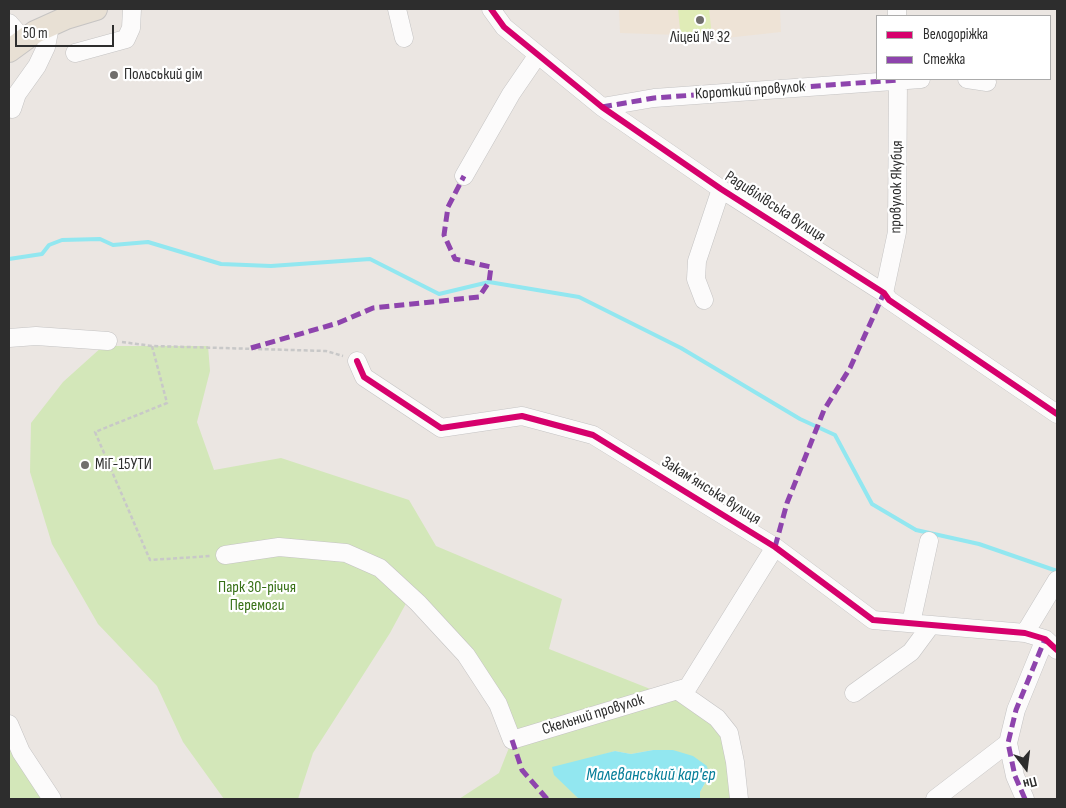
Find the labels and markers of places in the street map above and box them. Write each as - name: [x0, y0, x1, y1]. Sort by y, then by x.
- marker: Ліцей № 32: [694, 14, 706, 26]
- place label: Ліцей № 32: [670, 28, 730, 48]
- place label: Польський дім: [124, 65, 203, 85]
- marker: Польський дім: [108, 69, 120, 81]
- place label: МіГ-15УТИ: [95, 455, 152, 475]
- marker: МіГ-15УТИ: [79, 459, 91, 471]

